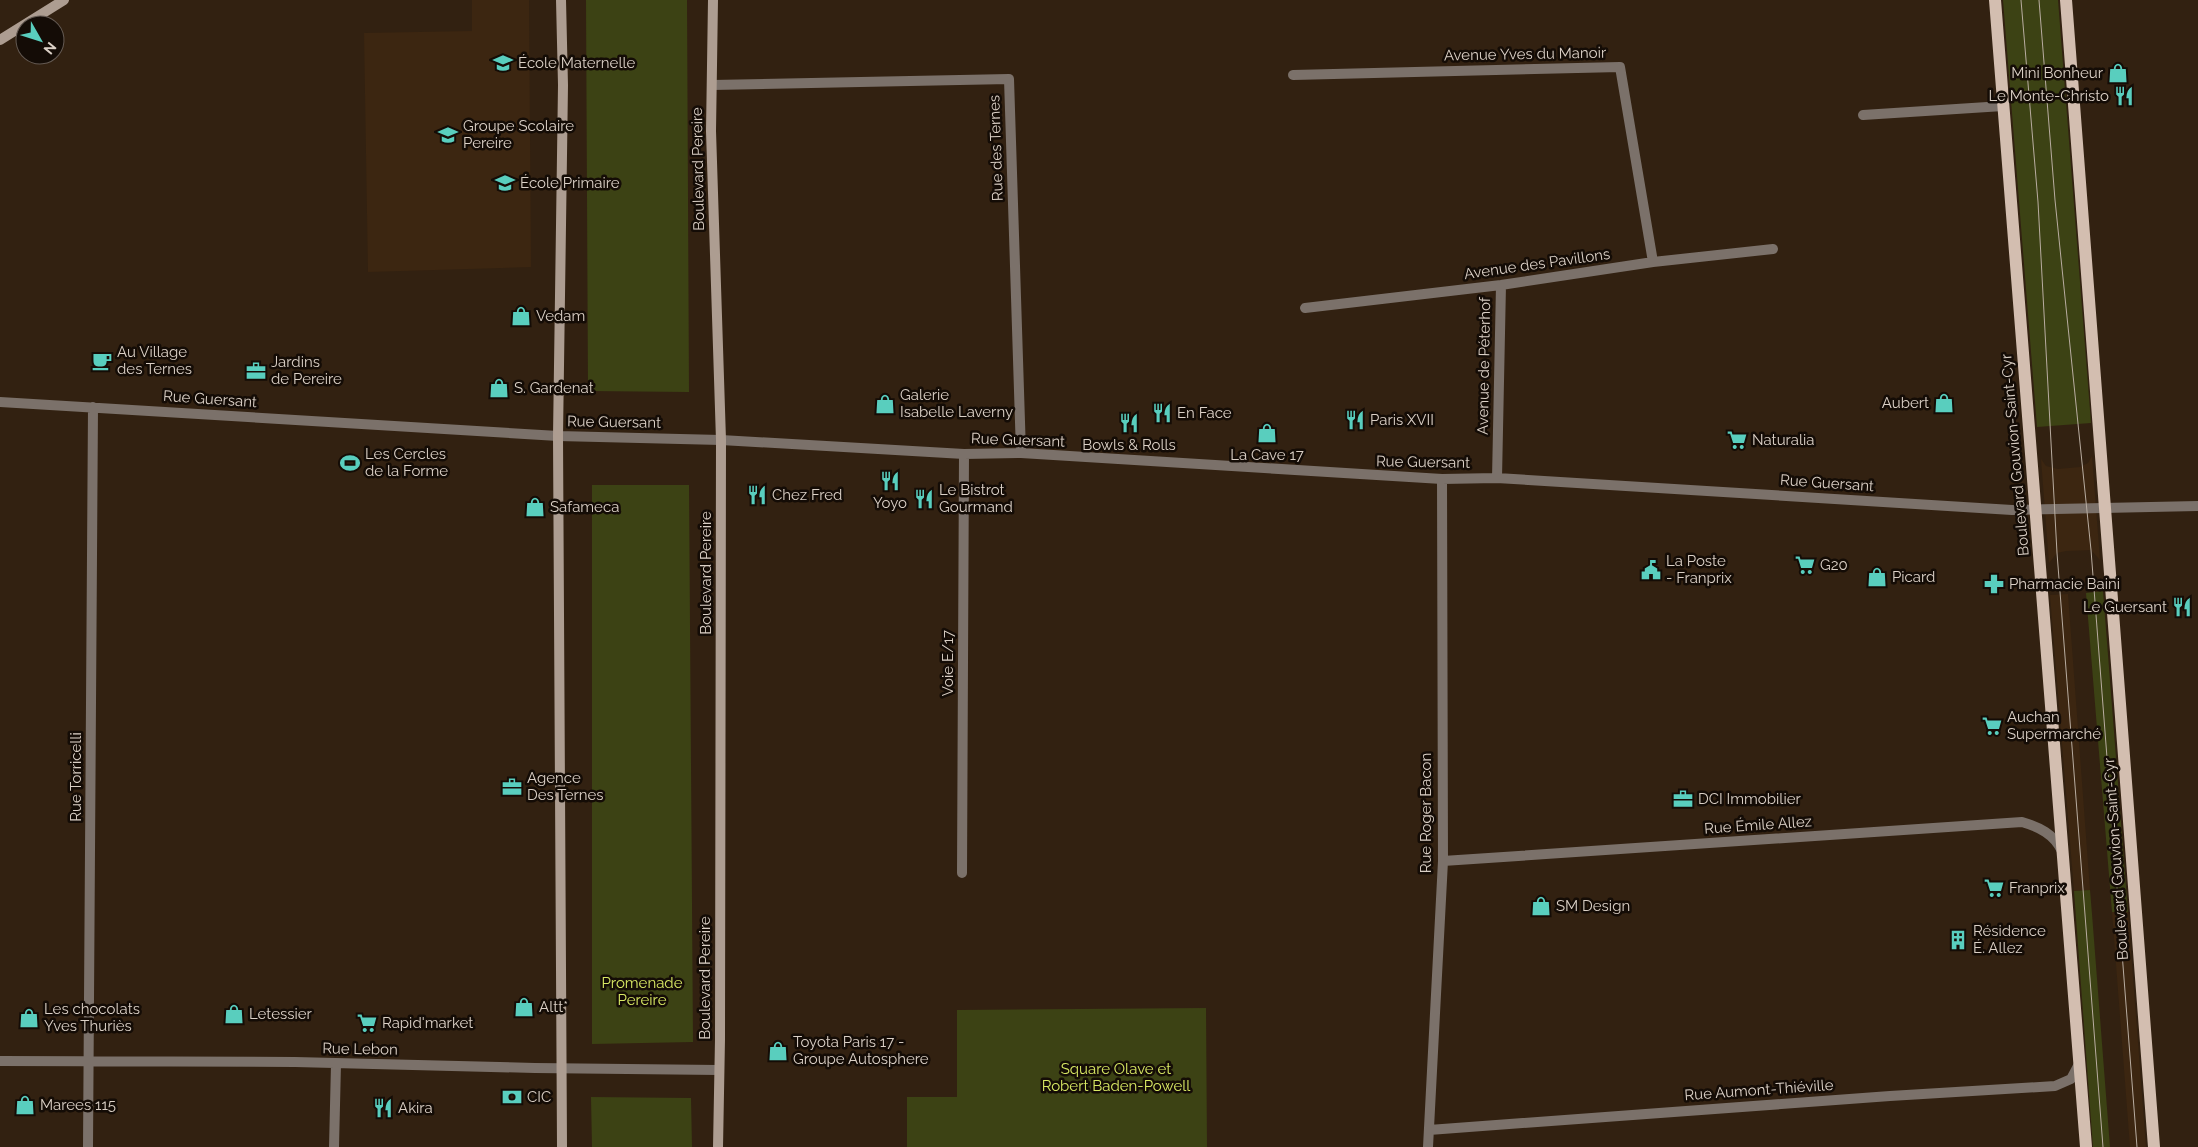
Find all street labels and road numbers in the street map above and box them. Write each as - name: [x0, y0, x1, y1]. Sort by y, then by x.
- street label: Avenue Yves du Manoir: [1444, 44, 1607, 64]
- street label: Rue des Ternes: [985, 95, 1007, 201]
- street label: Boulevard Pereire: [688, 107, 708, 231]
- street label: Avenue des Pavillons: [1463, 245, 1611, 283]
- street label: Avenue de Péterhof: [1474, 296, 1494, 435]
- street label: Boulevard Gouvion-Saint-Cyr: [1997, 352, 2033, 557]
- street label: Rue Guersant: [162, 387, 258, 411]
- street label: Rue Guersant: [567, 412, 661, 432]
- street label: Rue Guersant: [971, 429, 1065, 451]
- street label: Rue Guersant: [1376, 452, 1470, 472]
- street label: Rue Guersant: [1779, 471, 1875, 495]
- street label: Boulevard Pereire: [697, 511, 715, 635]
- street label: Voie E/17: [939, 630, 957, 696]
- street label: Rue Torricelli: [67, 732, 85, 822]
- street label: Rue Roger Bacon: [1417, 753, 1435, 873]
- street label: Boulevard Gouvion-Saint-Cyr: [2100, 757, 2132, 961]
- street label: Rue Émile Allez: [1704, 812, 1812, 838]
- street label: Boulevard Pereire: [696, 916, 714, 1040]
- street label: Rue Lebon: [322, 1039, 398, 1059]
- street label: Rue Aumont-Thiéville: [1684, 1076, 1834, 1104]

